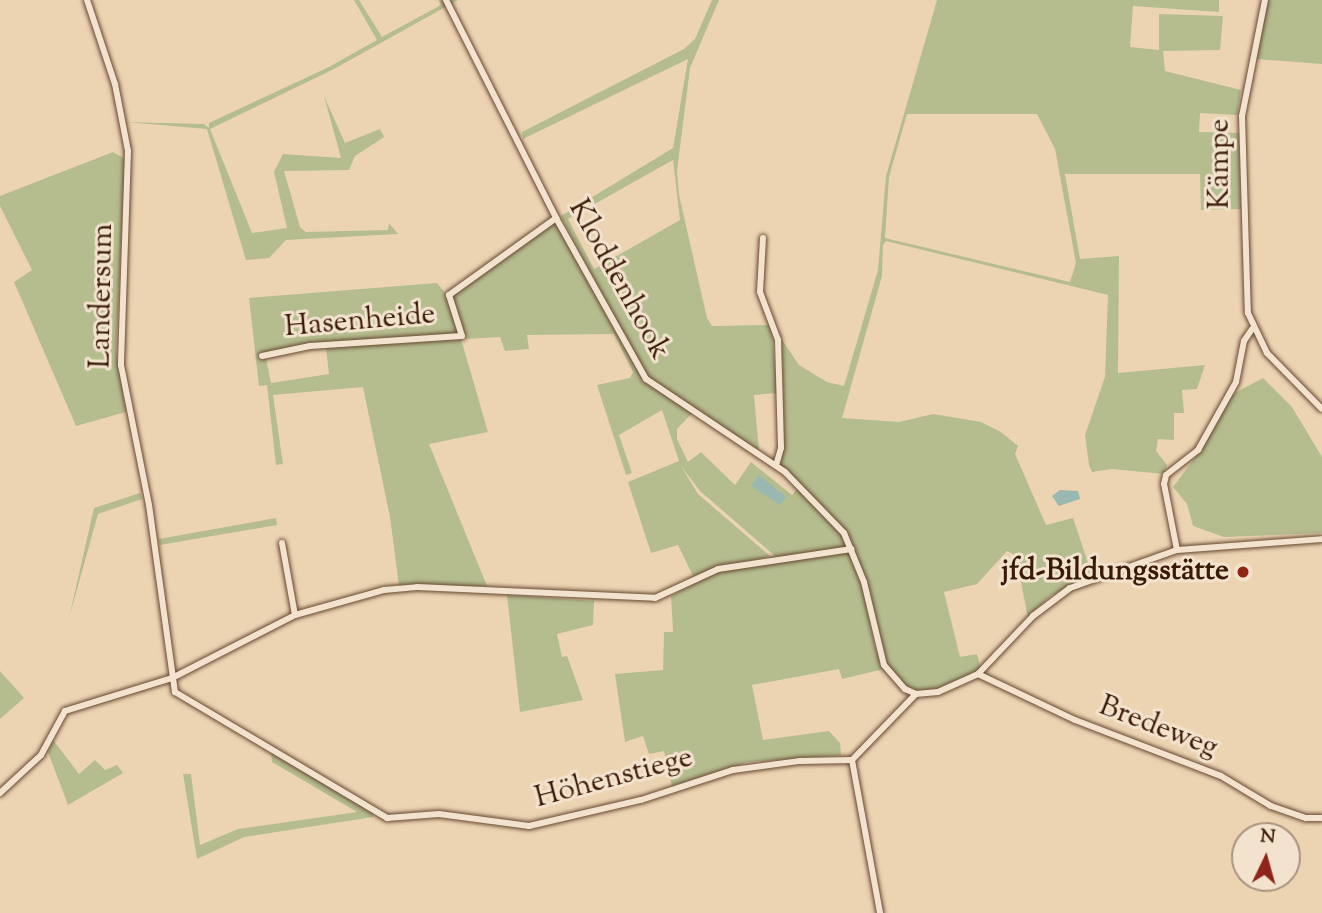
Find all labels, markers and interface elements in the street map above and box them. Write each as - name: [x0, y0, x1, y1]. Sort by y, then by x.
- street label: Kämpe: [1203, 119, 1239, 209]
- street label: Kloddenhook: [559, 194, 677, 366]
- street label: Landersum: [84, 223, 122, 369]
- street label: Hasenheide: [283, 297, 437, 347]
- place label: jfd-Bildungsstätte: [1001, 554, 1229, 590]
- marker: jfd-Bildungsstätte: [1235, 564, 1251, 580]
- street label: Bredeweg: [1093, 689, 1223, 767]
- street label: Höhenstiege: [531, 741, 697, 817]
- north arrow: [1231, 822, 1301, 892]
- text: N: [1259, 823, 1276, 852]

